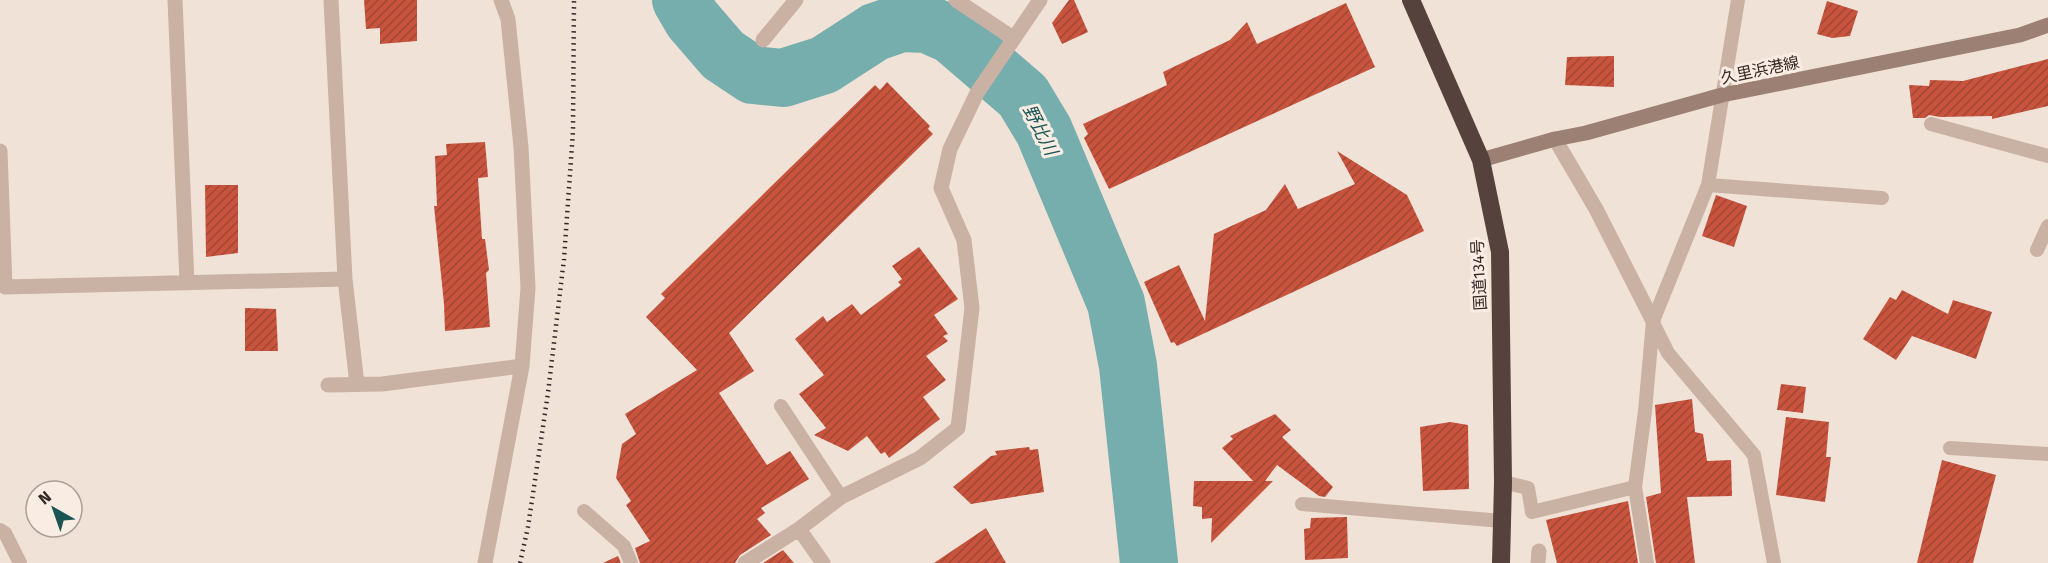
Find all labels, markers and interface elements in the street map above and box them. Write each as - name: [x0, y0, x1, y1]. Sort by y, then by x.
- street label: 久里浜港線: [1719, 52, 1801, 88]
- water label: 野比川: [1018, 101, 1063, 161]
- street label: 国道134号: [1468, 239, 1490, 311]
- north arrow: [24, 479, 84, 539]
- text: N: [35, 487, 55, 509]

